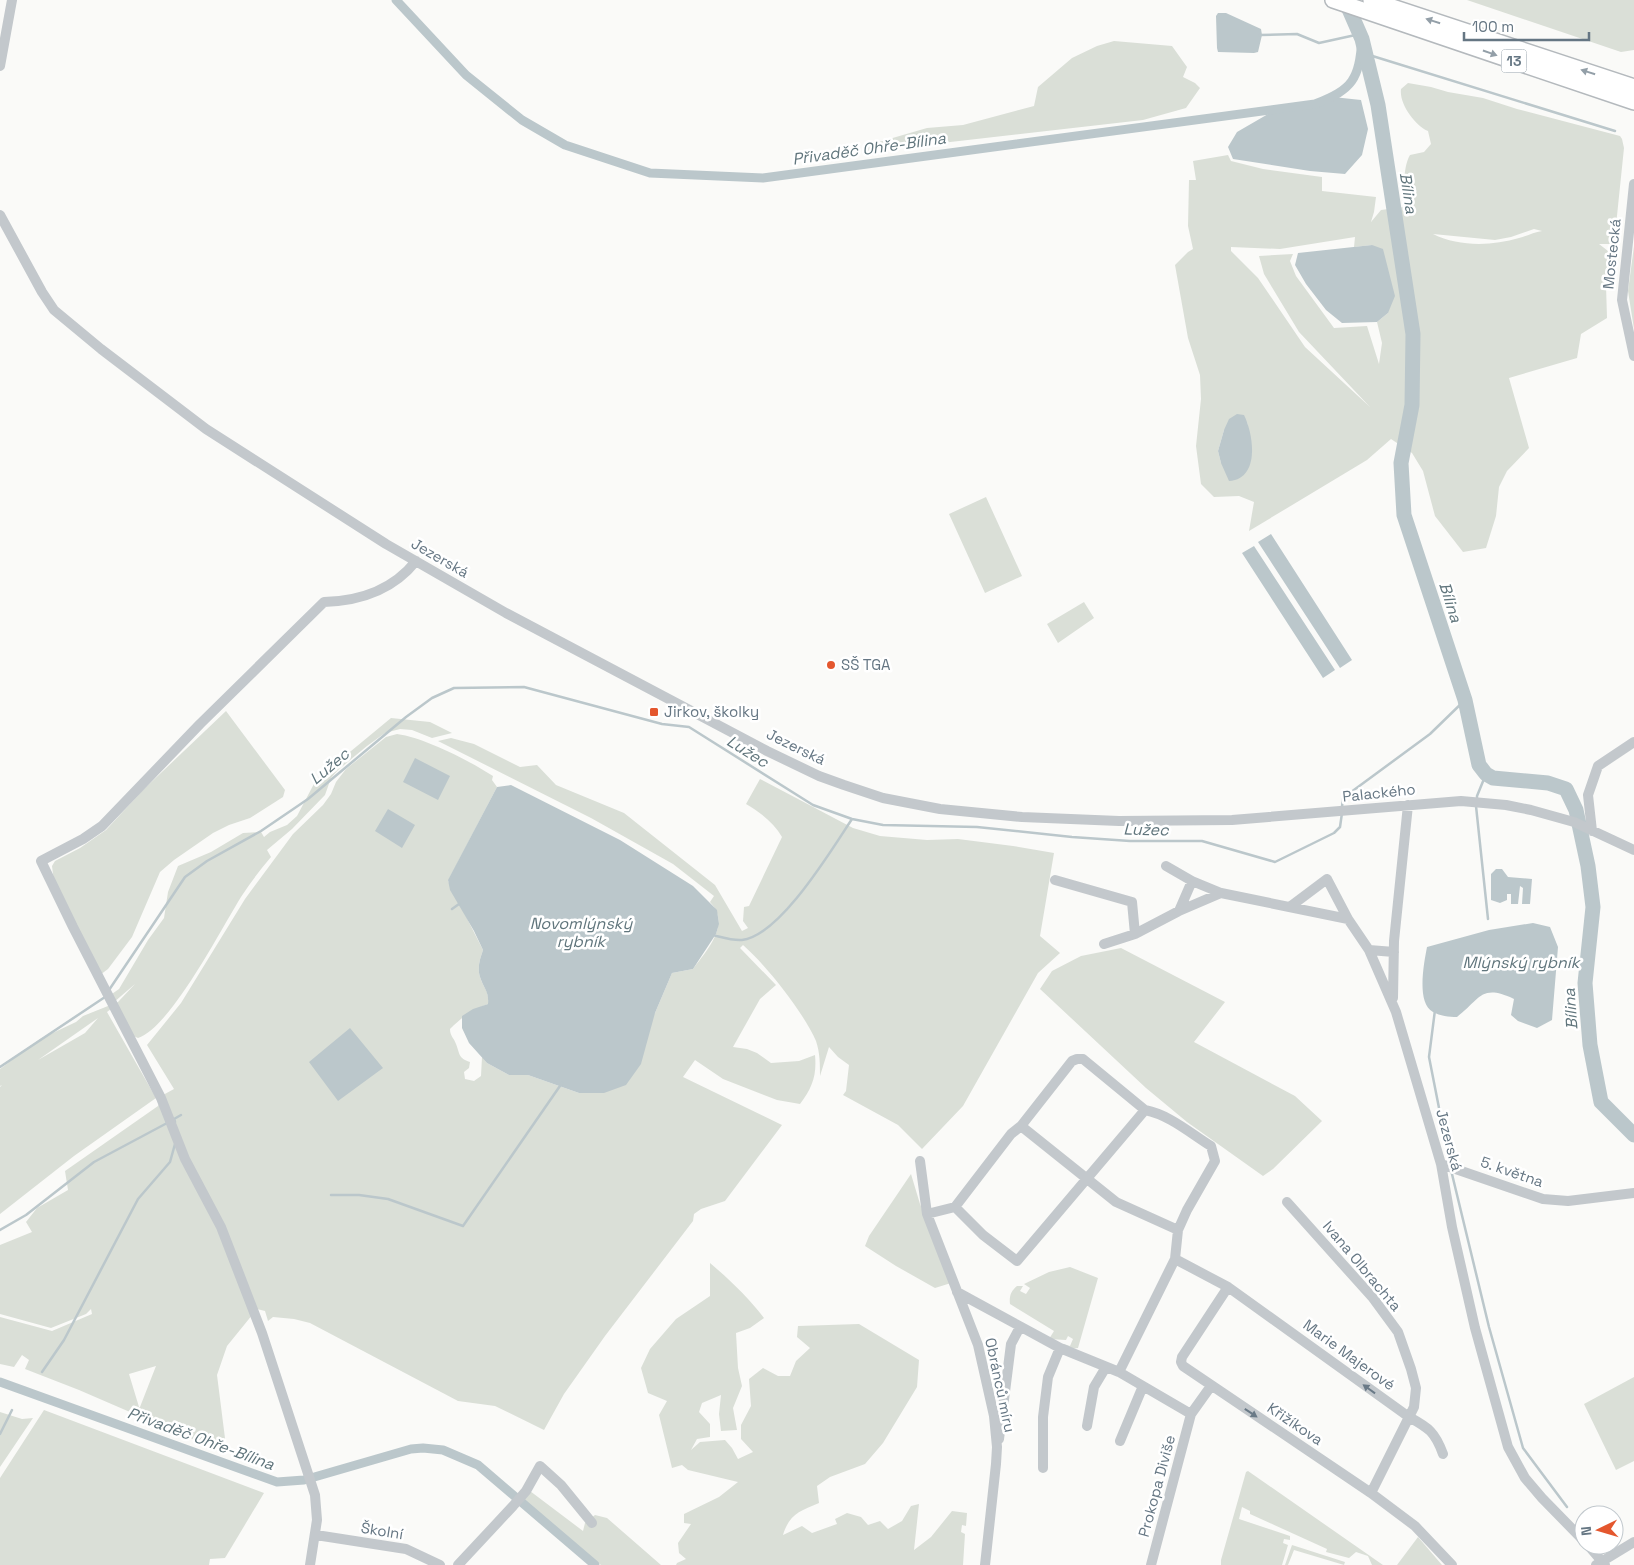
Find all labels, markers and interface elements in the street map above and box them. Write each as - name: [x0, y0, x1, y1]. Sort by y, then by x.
- scale bar: [1464, 10, 1589, 42]
- one-way arrow: [1426, 17, 1441, 24]
- text: 100 m: [1472, 17, 1514, 36]
- one-way arrow: [1483, 49, 1498, 57]
- road number: 13: [1502, 49, 1526, 72]
- one-way arrow: [1580, 68, 1595, 75]
- water label: Přivaděč Ohře-Bílina: [791, 127, 948, 170]
- water label: Bílina: [1395, 171, 1422, 216]
- street label: Mostecká: [1598, 217, 1625, 290]
- street label: Jezerská: [408, 533, 473, 582]
- water label: Bílina: [1434, 579, 1467, 626]
- place label: SŠ TGA: [841, 655, 891, 674]
- marker: SŠ TGA: [825, 659, 837, 671]
- place label: Jirkov, školky: [664, 702, 759, 721]
- marker: Jirkov, školky: [648, 706, 660, 718]
- street label: Jezerská: [764, 724, 829, 769]
- water label: Lužec: [723, 730, 774, 773]
- water label: Lužec: [305, 743, 355, 789]
- street label: Palackého: [1341, 779, 1417, 806]
- water label: Lužec: [1123, 819, 1170, 840]
- water label: Novomlýnský rybník: [530, 913, 633, 952]
- water label: Mlýnský rybník: [1463, 952, 1582, 973]
- water label: Bílina: [1559, 987, 1582, 1030]
- street label: Jezerská: [1432, 1107, 1467, 1173]
- street label: 5. května: [1478, 1152, 1546, 1191]
- street label: Ivana Olbrachta: [1319, 1217, 1406, 1315]
- street label: Marie Majerové: [1300, 1315, 1399, 1394]
- street label: Obránců míru: [981, 1336, 1020, 1434]
- one-way arrow: [1362, 1384, 1376, 1394]
- street label: Křižíkova: [1264, 1398, 1327, 1449]
- water label: Přivaděč Ohře-Bílina: [125, 1402, 278, 1475]
- one-way arrow: [1244, 1408, 1258, 1418]
- street label: Prokopa Diviše: [1134, 1433, 1179, 1539]
- north arrow: [1574, 1505, 1624, 1555]
- street label: Školní: [360, 1518, 405, 1543]
- text: N: [1577, 1526, 1595, 1537]

